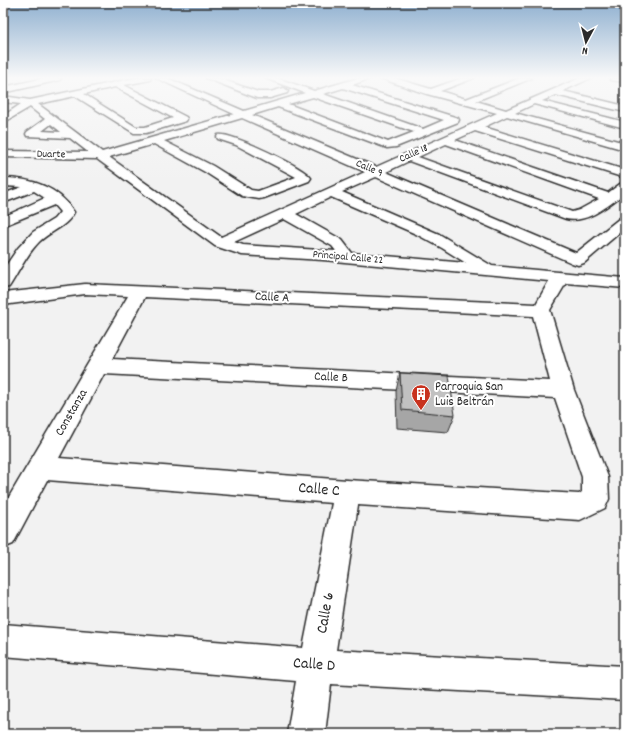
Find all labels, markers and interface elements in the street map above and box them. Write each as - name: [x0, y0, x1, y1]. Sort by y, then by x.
- north arrow: [566, 22, 606, 62]
- text: N: [581, 42, 589, 58]
- street label: Calle 18: [397, 141, 431, 167]
- street label: Duarte: [37, 147, 66, 163]
- street label: Calle 9: [353, 156, 385, 182]
- street label: Principal Calle 22: [312, 247, 384, 269]
- street label: Calle A: [254, 288, 290, 308]
- street label: Calle B: [314, 368, 348, 388]
- place label: Parroquia San Luis Beltrán: [435, 378, 503, 412]
- building icon: Parroquia San Luis Beltrán: [410, 383, 432, 411]
- street label: Constanza: [51, 385, 94, 440]
- street label: Calle C: [297, 477, 341, 503]
- street label: Calle 6: [311, 590, 341, 635]
- street label: Calle D: [292, 652, 336, 678]

